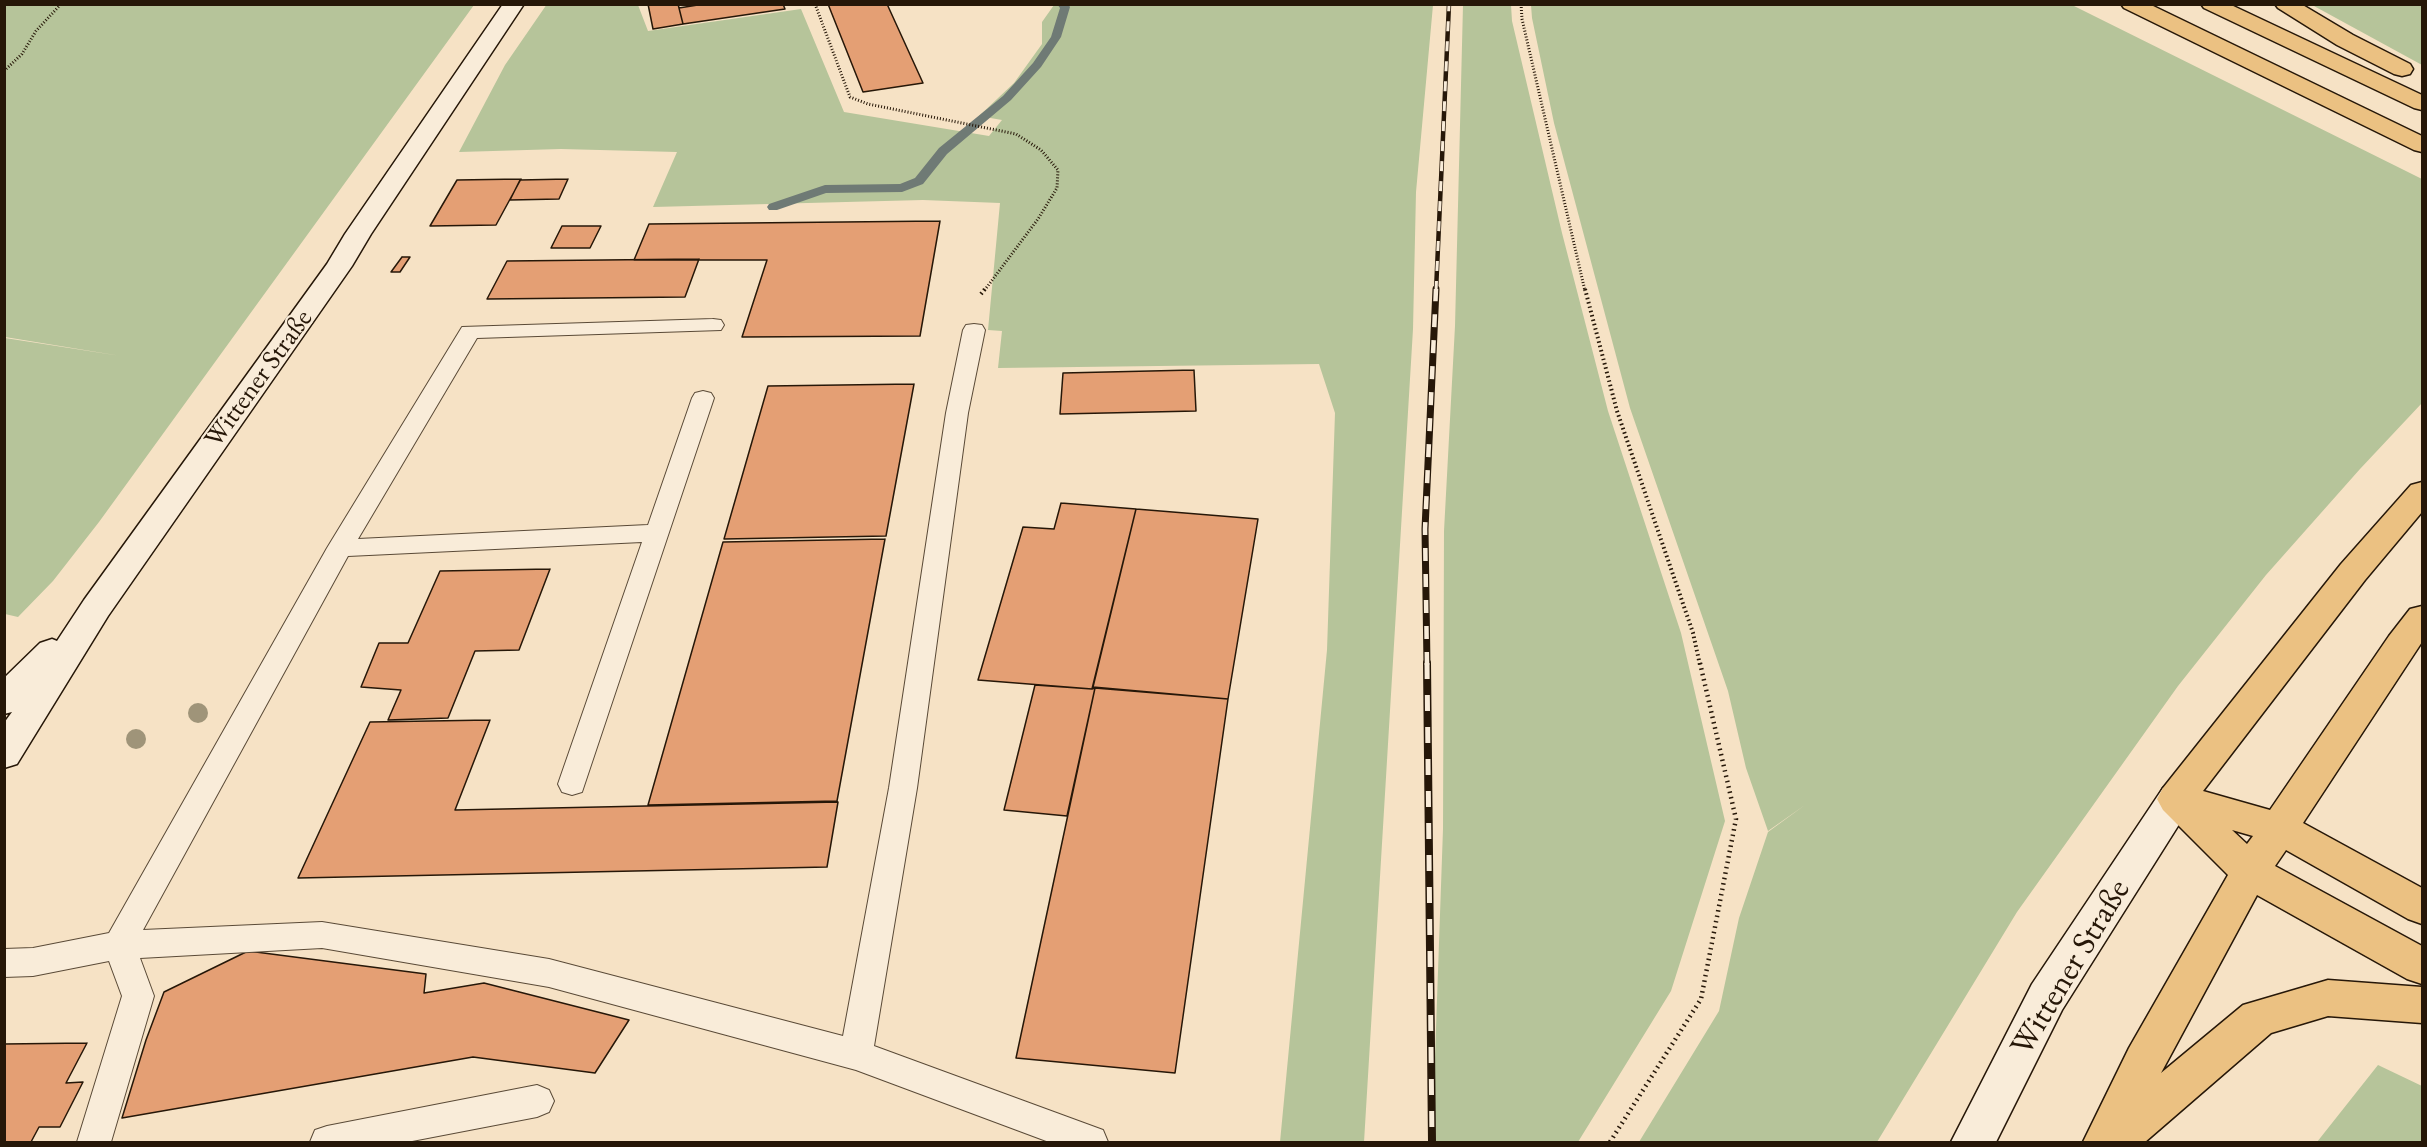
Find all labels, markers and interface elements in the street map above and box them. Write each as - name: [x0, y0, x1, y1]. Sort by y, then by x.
- street label: Wittener Straße: [198, 304, 320, 454]
- street label: Wittener Straße: [2003, 873, 2139, 1063]

